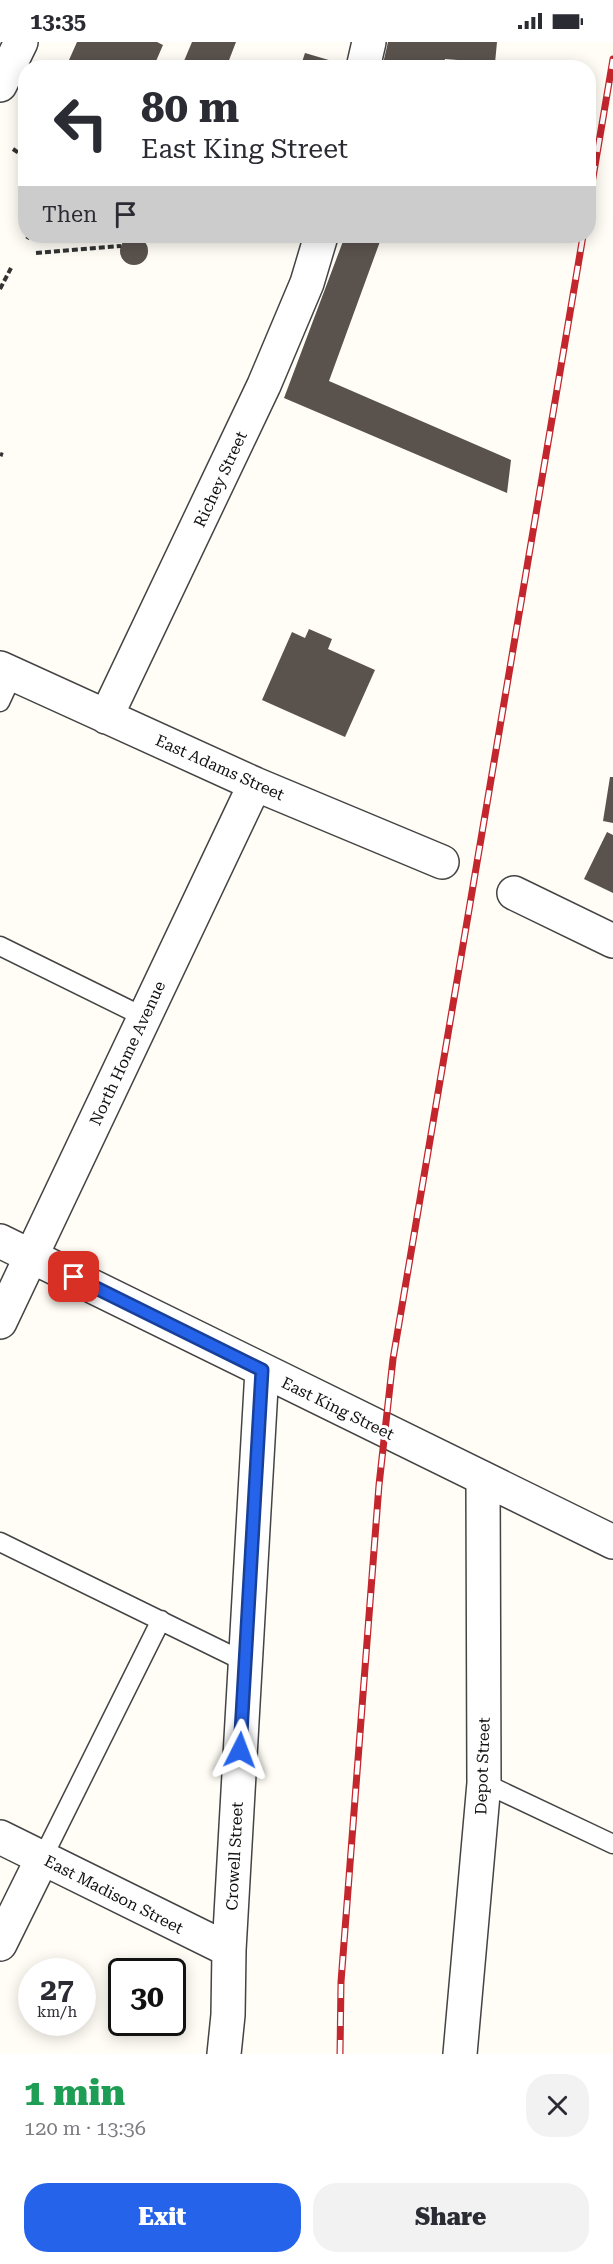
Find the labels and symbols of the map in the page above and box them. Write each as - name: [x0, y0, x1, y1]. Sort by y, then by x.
- street label: Richey Street: [190, 428, 251, 530]
- street label: East Adams Street: [152, 731, 287, 804]
- street label: North Home Avenue: [86, 978, 169, 1129]
- pin: [48, 1251, 99, 1302]
- street label: East King Street: [278, 1373, 397, 1444]
- street label: Depot Street: [471, 1717, 494, 1815]
- position arrow: [208, 1718, 272, 1782]
- street label: Crowell Street: [222, 1801, 247, 1911]
- street label: East Madison Street: [41, 1851, 186, 1938]
- speed limit sign: 30: [108, 1958, 186, 2036]

